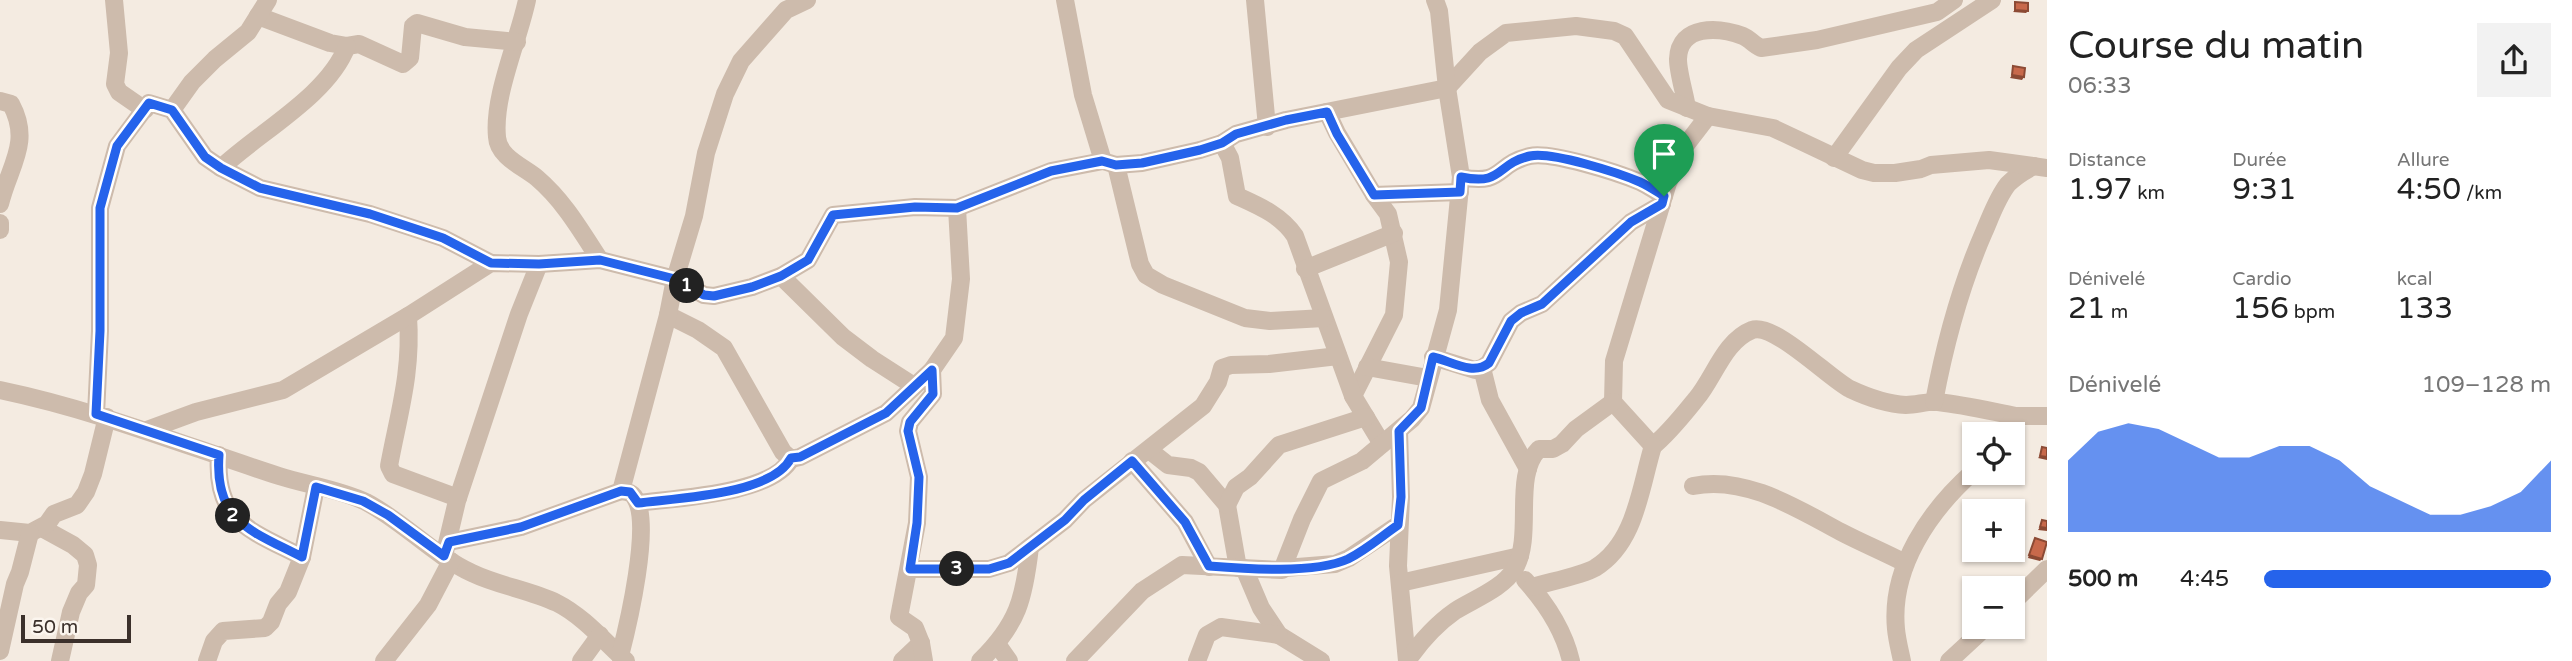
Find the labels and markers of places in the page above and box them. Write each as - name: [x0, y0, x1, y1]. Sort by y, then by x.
- pin: [1634, 124, 1694, 196]
- pin: 1: [670, 268, 704, 304]
- pin: 2: [216, 498, 250, 534]
- pin: 3: [940, 552, 974, 586]

